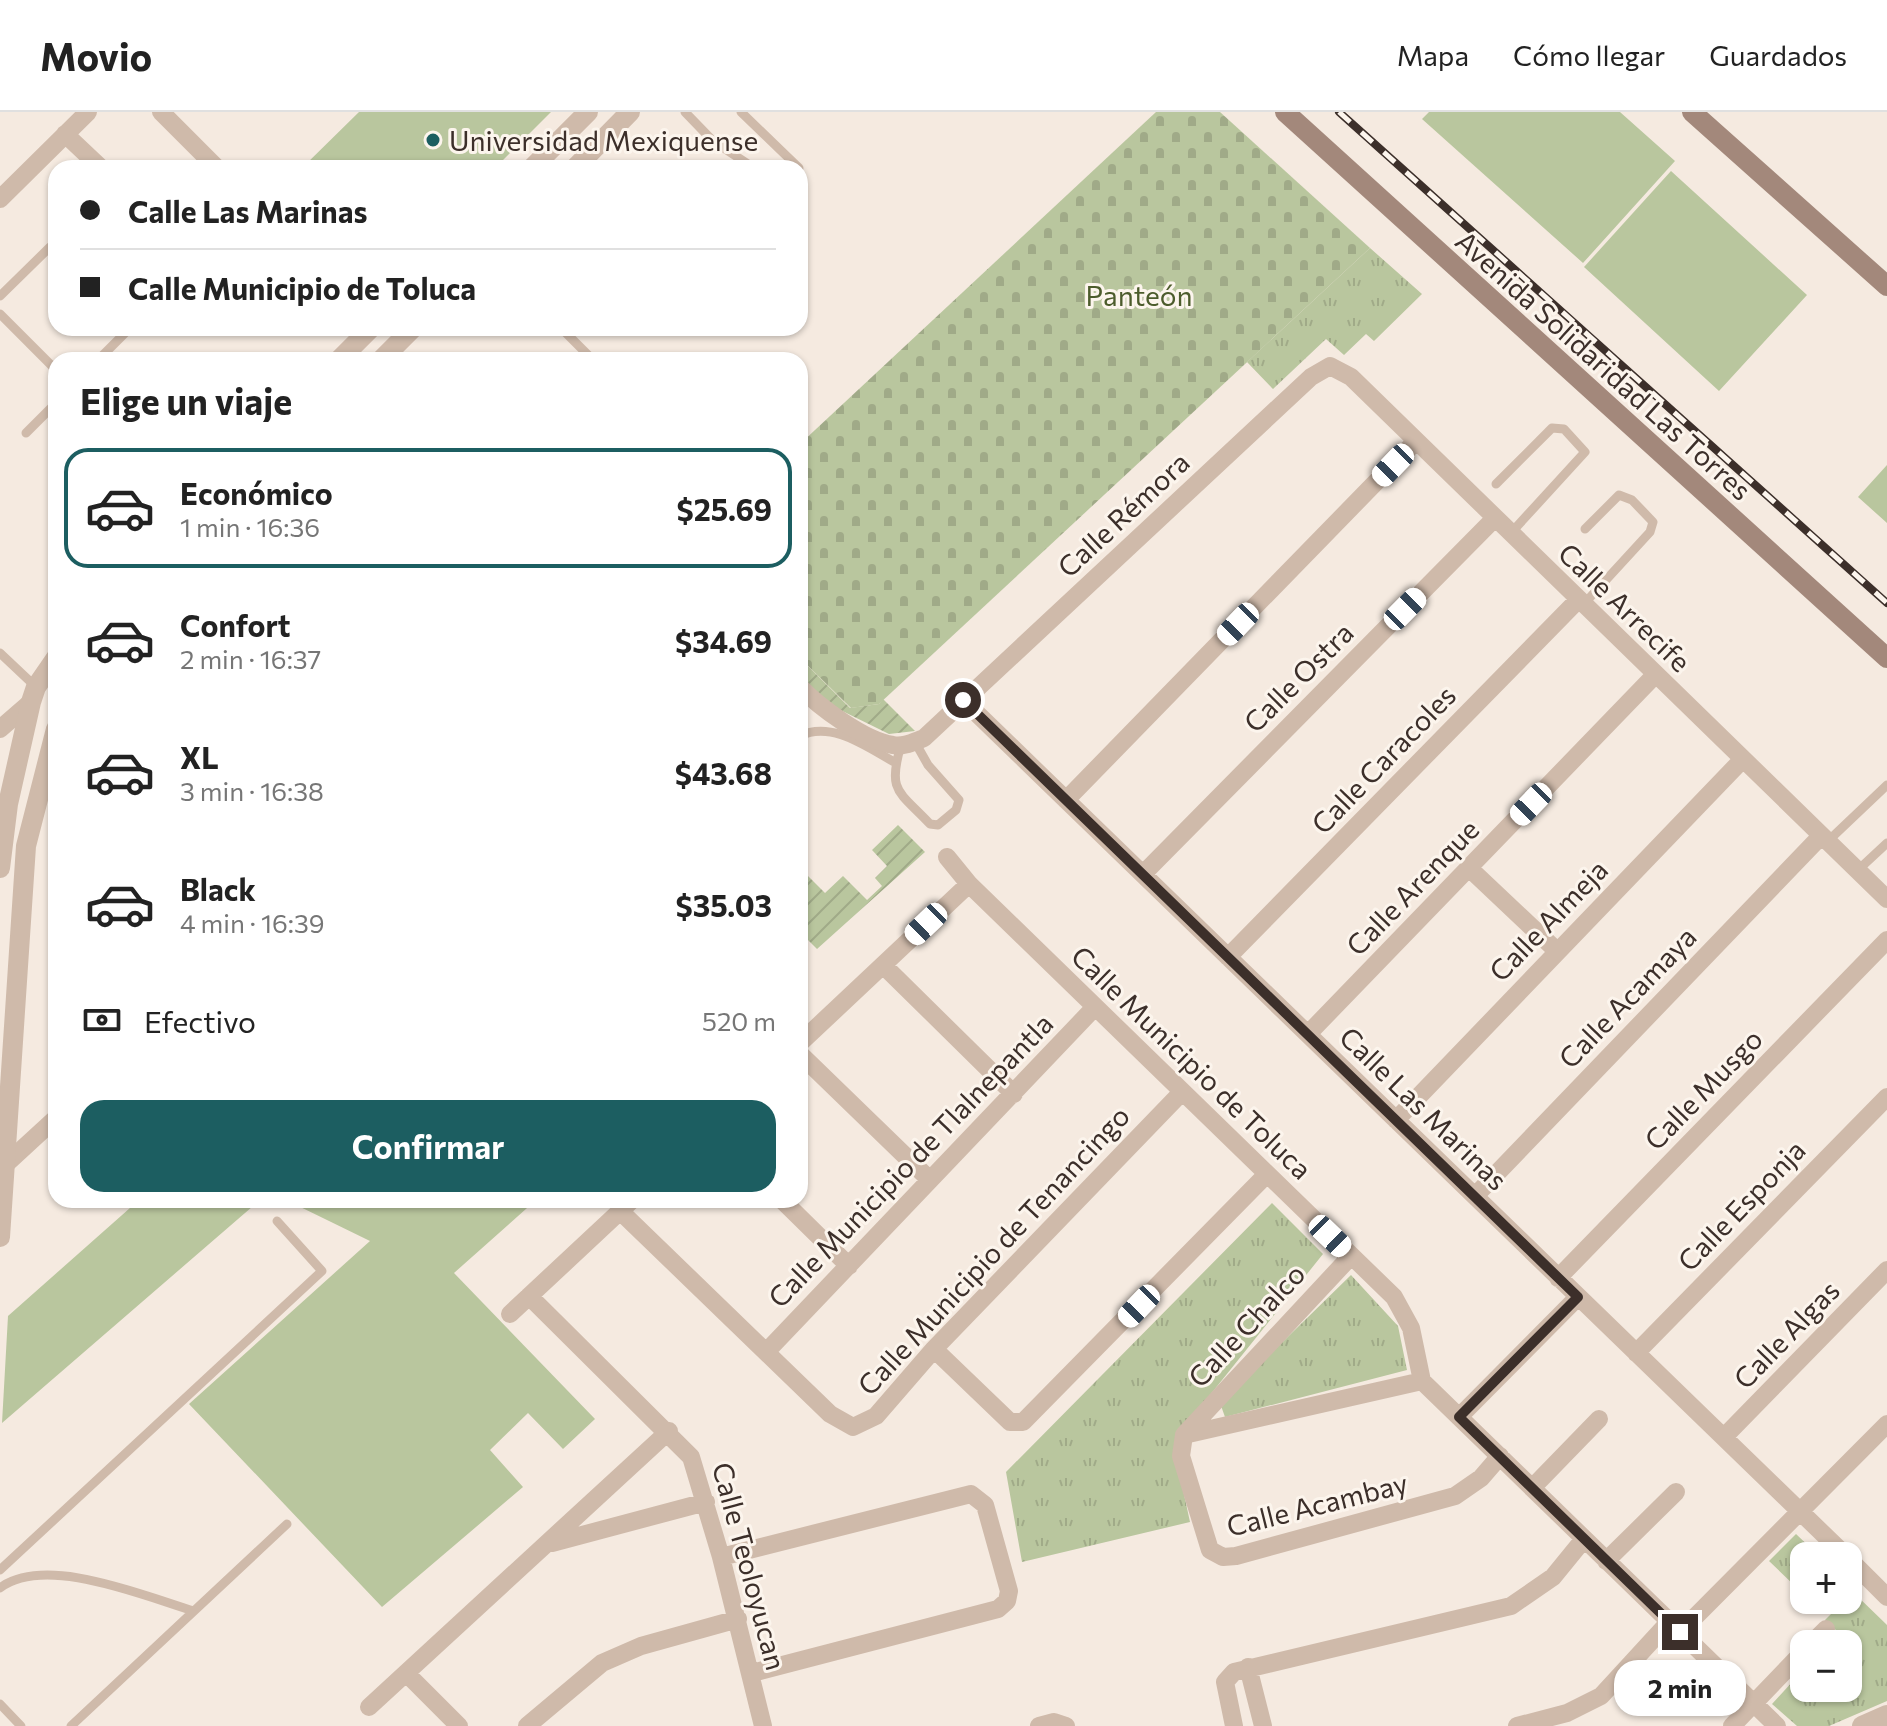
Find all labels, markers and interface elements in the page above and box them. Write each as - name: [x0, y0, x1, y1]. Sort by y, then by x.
- text: Movio: [40, 32, 152, 79]
- text: Mapa: [1397, 38, 1469, 72]
- text: Cómo llegar: [1513, 38, 1665, 72]
- text: Guardados: [1709, 38, 1847, 72]
- place label: Universidad Mexiquense: [449, 123, 758, 157]
- marker: Universidad Mexiquense: [424, 131, 442, 149]
- text: Calle Las Marinas: [128, 192, 367, 229]
- street label: Avenida Solidaridad Las Torres: [1449, 223, 1759, 507]
- text: Calle Municipio de Toluca: [128, 269, 476, 306]
- park label: Panteón: [1085, 278, 1193, 312]
- text: Elige un viaje: [80, 378, 292, 422]
- car: [1368, 439, 1418, 491]
- street label: Calle Rémora: [1050, 444, 1196, 584]
- icon: car: [84, 472, 156, 544]
- text: Económico: [180, 474, 333, 511]
- text: $25.69: [677, 490, 772, 527]
- text: 1 min · 16:36: [180, 511, 320, 542]
- street label: Calle Arrecife: [1552, 536, 1698, 678]
- car: [1380, 584, 1430, 634]
- car: [1213, 598, 1263, 650]
- icon: car: [84, 604, 156, 676]
- text: Confort: [180, 606, 291, 643]
- street label: Calle Ostra: [1236, 615, 1360, 739]
- text: $34.69: [675, 622, 772, 659]
- text: 2 min · 16:37: [180, 643, 321, 674]
- street label: Calle Caracoles: [1304, 678, 1462, 840]
- route start: [945, 682, 981, 718]
- icon: car: [84, 736, 156, 808]
- text: XL: [180, 738, 219, 775]
- text: $43.68: [675, 754, 772, 791]
- text: 3 min · 16:38: [180, 775, 324, 806]
- car: [1506, 778, 1556, 830]
- street label: Calle Arenque: [1339, 812, 1485, 962]
- street label: Calle Almeja: [1482, 852, 1614, 988]
- icon: car: [84, 868, 156, 940]
- text: Black: [180, 870, 256, 907]
- text: $35.03: [675, 886, 772, 923]
- car: [900, 899, 952, 949]
- text: 4 min · 16:39: [180, 907, 325, 938]
- street label: Calle Acamaya: [1551, 919, 1703, 1075]
- street label: Calle Municipio de Toluca: [1065, 938, 1319, 1186]
- icon: cash: [80, 998, 124, 1042]
- text: Efectivo: [144, 1002, 256, 1039]
- text: 520 m: [702, 1005, 776, 1036]
- street label: Calle Municipio de Tlalnepantla: [761, 1006, 1059, 1314]
- street label: Calle Las Marinas: [1333, 1019, 1515, 1197]
- street label: Calle Musgo: [1637, 1021, 1769, 1157]
- street label: Calle Municipio de Tenancingo: [850, 1098, 1136, 1402]
- button: Confirmar: [80, 1100, 776, 1192]
- street label: Calle Esponja: [1670, 1133, 1812, 1277]
- car: [1304, 1211, 1356, 1261]
- street label: Calle Chalco: [1180, 1256, 1312, 1394]
- street label: Calle Algas: [1726, 1273, 1846, 1395]
- car: [1114, 1280, 1164, 1332]
- street label: Calle Teoloyucan: [706, 1458, 794, 1674]
- street label: Calle Acambay: [1223, 1465, 1411, 1543]
- map controls: [1790, 1542, 1862, 1702]
- button: +: [1790, 1542, 1862, 1614]
- route end: [1662, 1614, 1698, 1650]
- button: −: [1790, 1630, 1862, 1702]
- callout: 2 min: [1614, 1660, 1746, 1716]
- text: 2 min: [1648, 1672, 1712, 1703]

